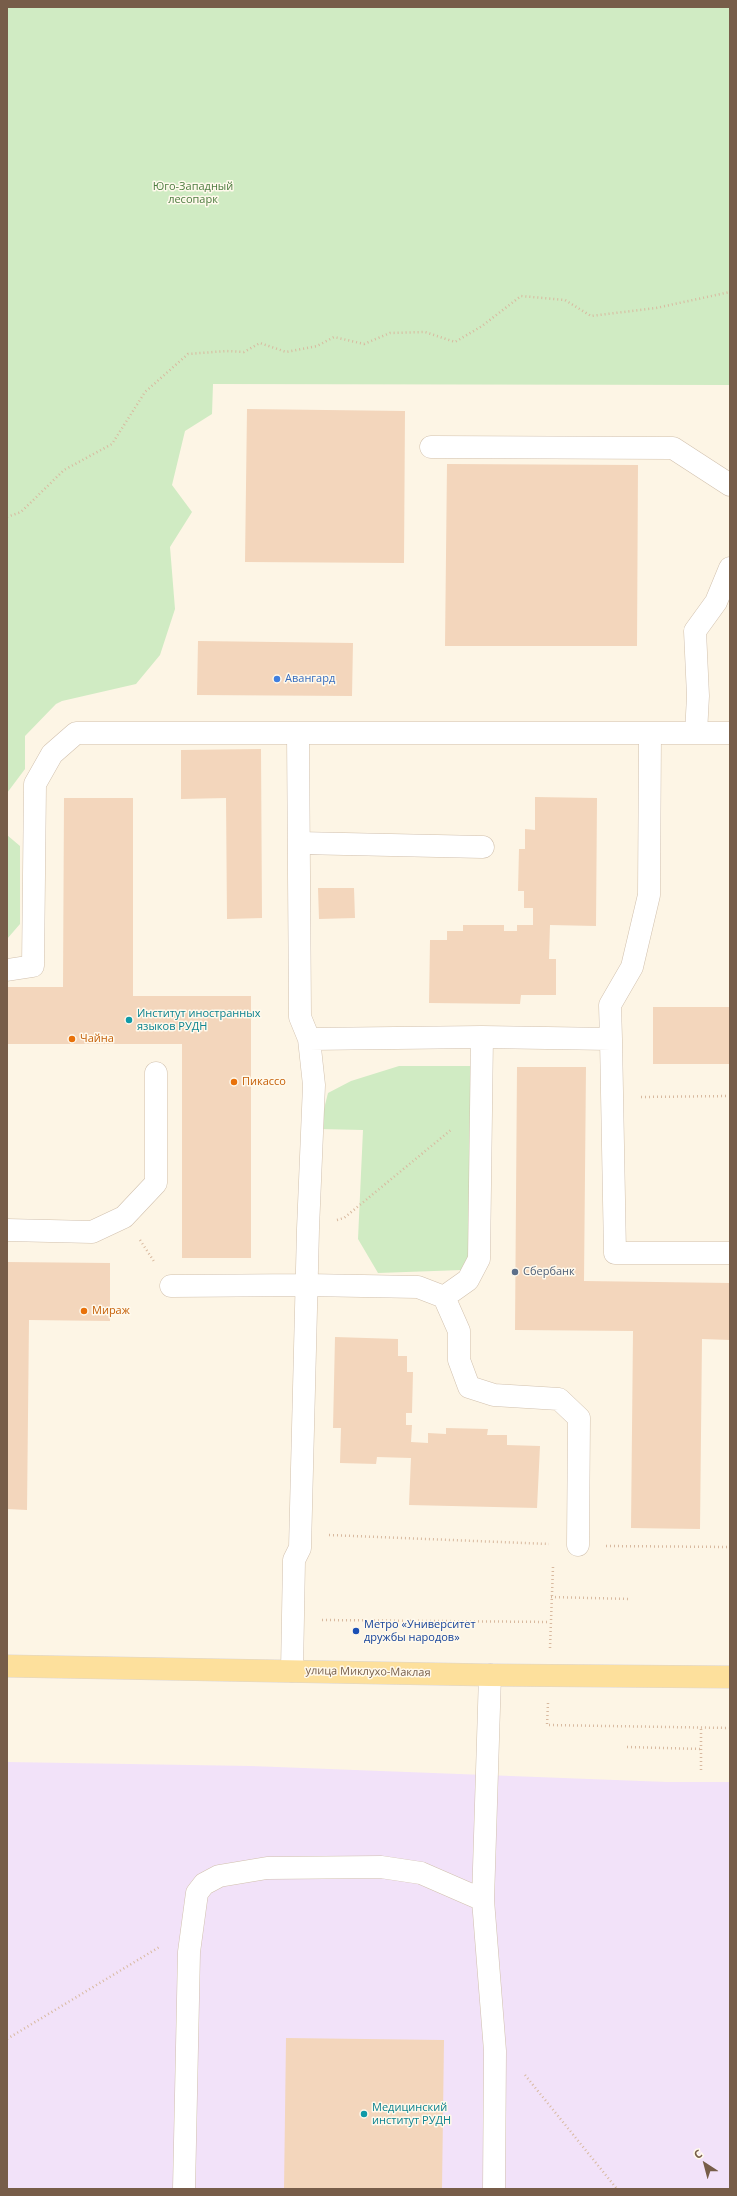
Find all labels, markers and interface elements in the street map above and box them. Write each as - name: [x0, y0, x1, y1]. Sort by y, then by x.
- park label: Юго-Западный лесопарк: [153, 180, 233, 206]
- place label: Авангард: [285, 672, 335, 686]
- marker: Авангард: [272, 674, 282, 684]
- place label: Институт иностранных языков РУДН: [137, 1007, 260, 1033]
- marker: Институт иностранных языков РУДН: [124, 1015, 134, 1025]
- place label: Чайна: [80, 1032, 114, 1046]
- marker: Чайна: [67, 1034, 77, 1044]
- place label: Пикассо: [242, 1075, 286, 1089]
- marker: Пикассо: [229, 1077, 239, 1087]
- place label: Сбербанк: [523, 1265, 575, 1279]
- marker: Сбербанк: [510, 1267, 520, 1277]
- place label: Мираж: [92, 1304, 130, 1318]
- marker: Мираж: [79, 1306, 89, 1316]
- place label: Метро «Университет дружбы народов»: [364, 1618, 476, 1644]
- marker: Метро «Университет дружбы народов»: [351, 1626, 361, 1636]
- street label: улица Миклухо-Маклая: [305, 1664, 431, 1680]
- place label: Медицинский институт РУДН: [372, 2101, 451, 2127]
- marker: Медицинский институт РУДН: [359, 2109, 369, 2119]
- north arrow: [685, 2144, 725, 2184]
- text: С: [690, 2146, 705, 2162]

